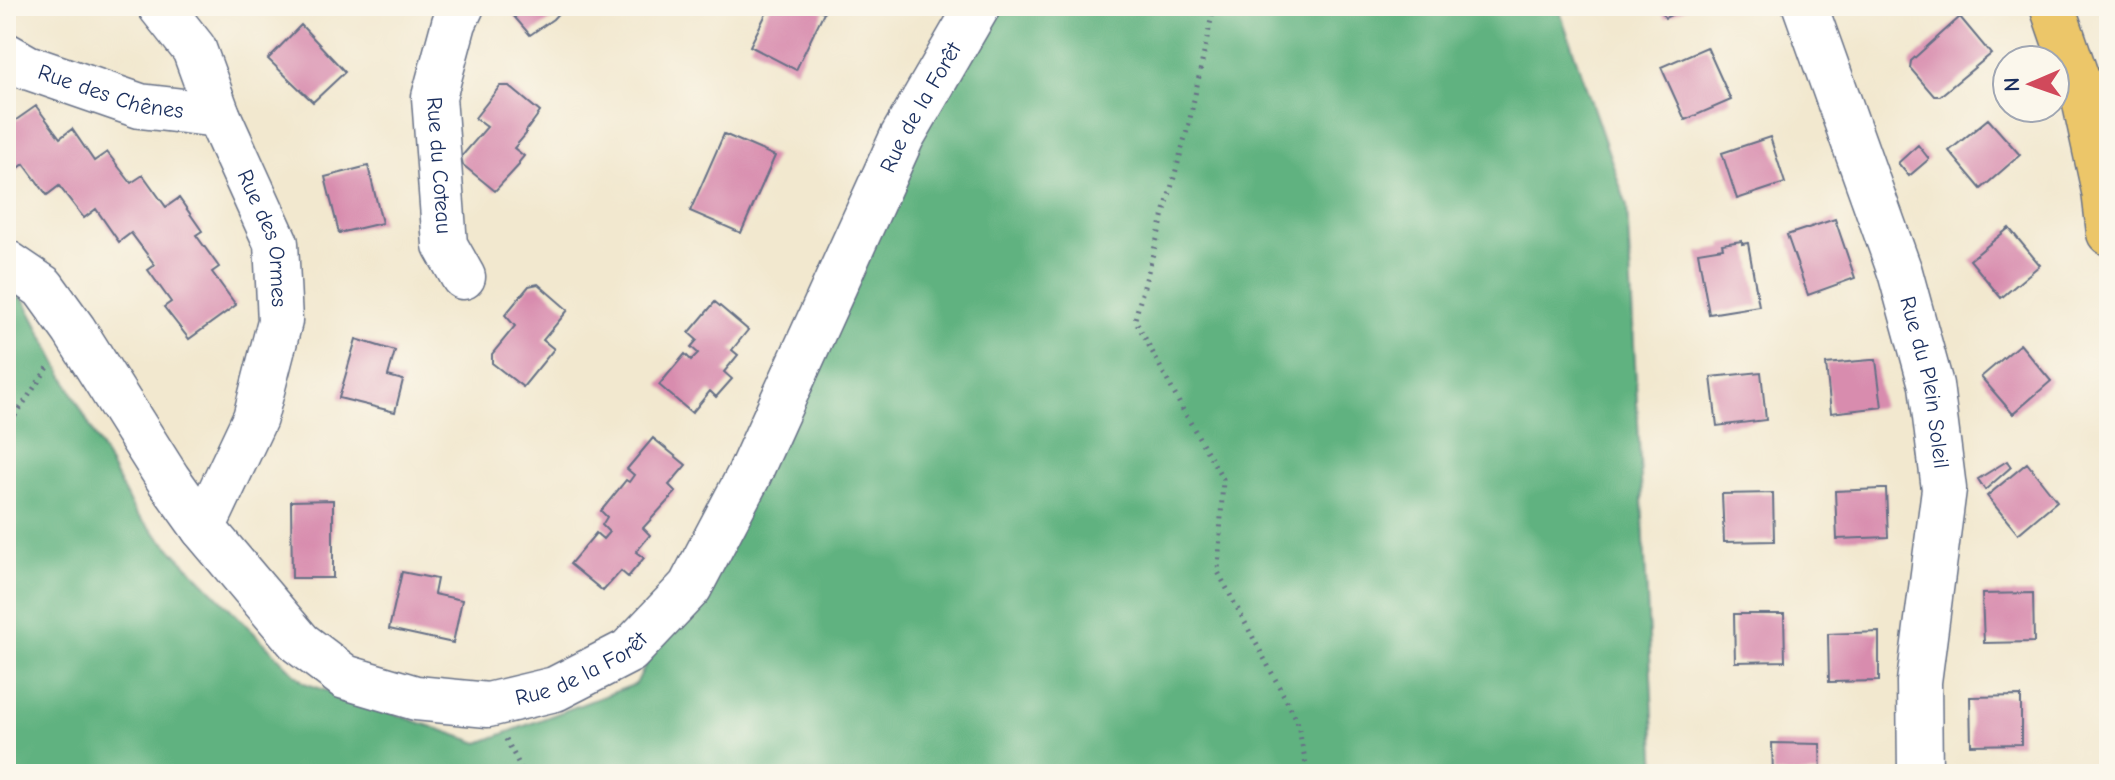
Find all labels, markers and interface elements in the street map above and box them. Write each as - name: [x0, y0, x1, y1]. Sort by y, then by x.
- street label: Rue de la Forêt: [875, 37, 967, 177]
- north arrow: [1991, 44, 2071, 124]
- street label: Rue des Chênes: [35, 59, 185, 124]
- text: N: [1999, 77, 2025, 92]
- street label: Rue du Coteau: [421, 96, 457, 235]
- street label: Rue des Ormes: [231, 165, 292, 308]
- street label: Rue du Plein Soleil: [1894, 294, 1954, 470]
- street label: Rue de la Forêt: [512, 626, 653, 711]

